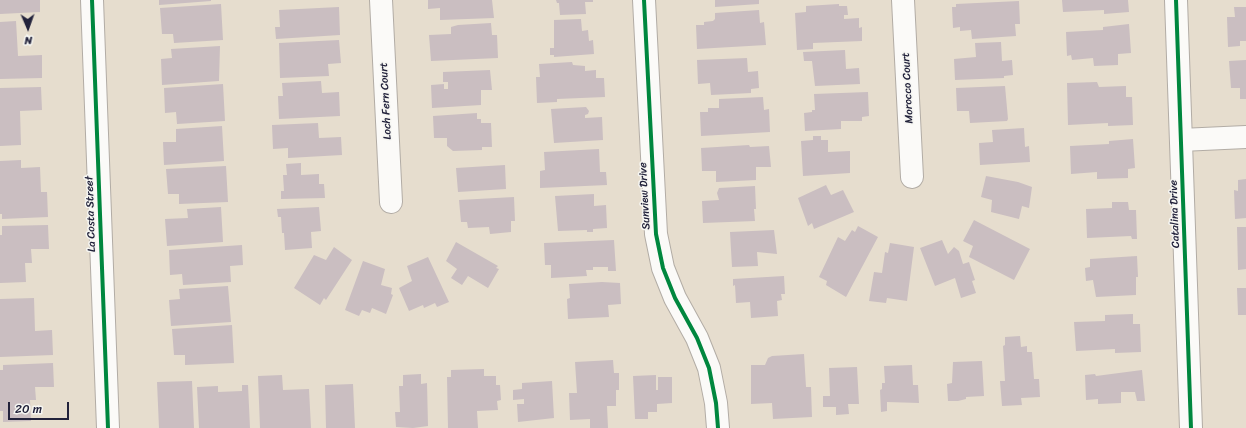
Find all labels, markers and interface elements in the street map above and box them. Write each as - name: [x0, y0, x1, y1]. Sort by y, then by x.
- north arrow: [8, 8, 48, 48]
- text: N: [24, 31, 33, 50]
- street label: Morocco Court: [900, 52, 916, 124]
- street label: Loch Fern Court: [377, 62, 395, 140]
- street label: Sunview Drive: [637, 162, 653, 230]
- street label: La Costa Street: [83, 176, 99, 252]
- street label: Catalina Drive: [1167, 180, 1183, 248]
- scale bar: [10, 394, 71, 420]
- text: 20 m: [15, 398, 42, 420]

